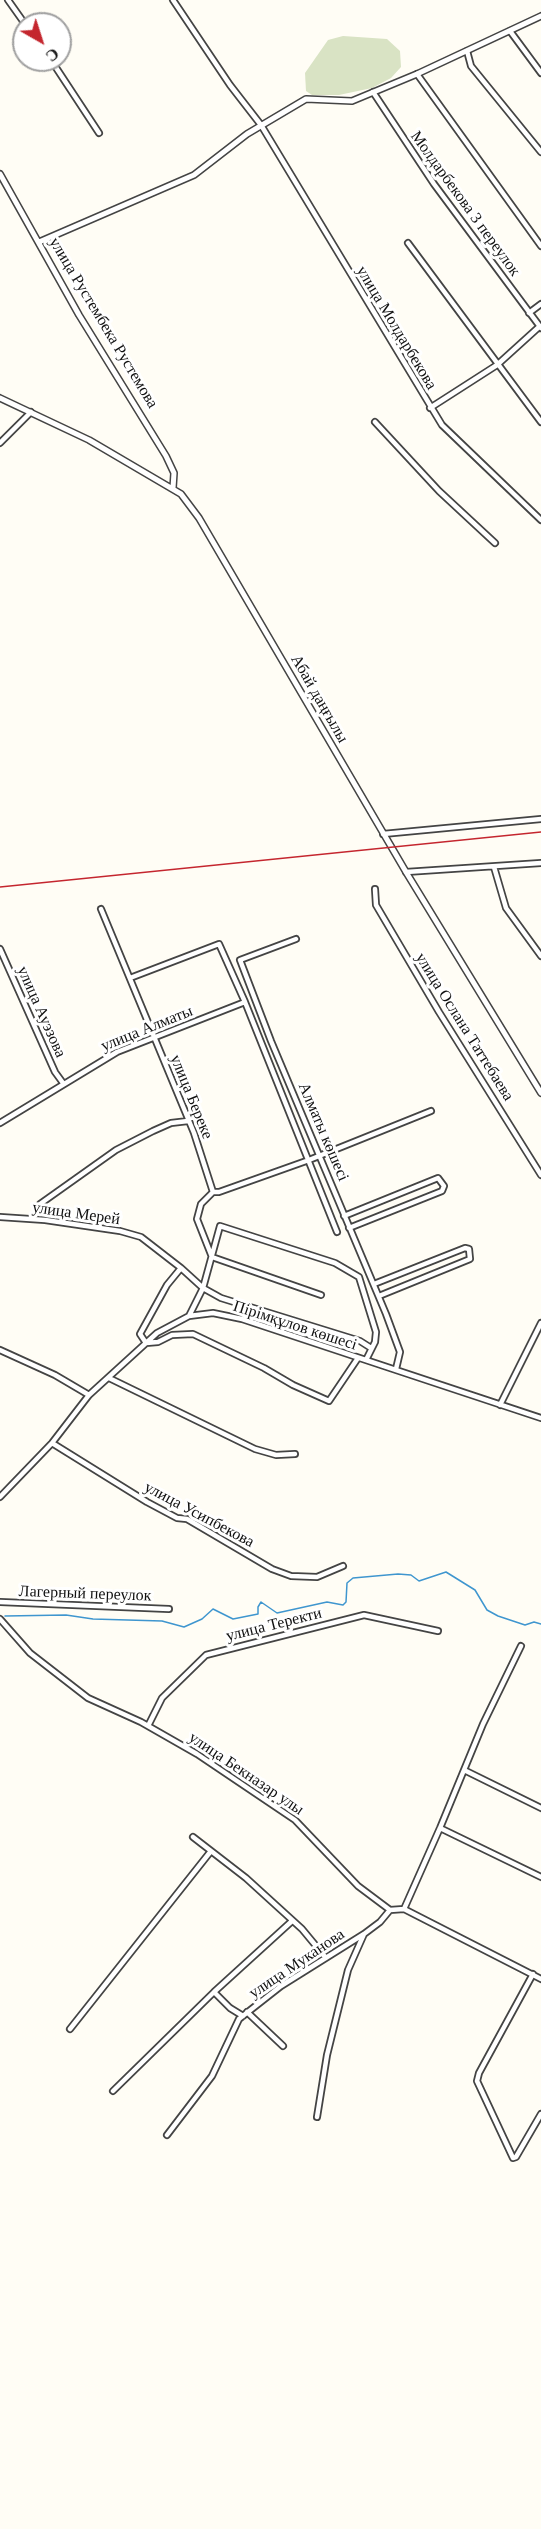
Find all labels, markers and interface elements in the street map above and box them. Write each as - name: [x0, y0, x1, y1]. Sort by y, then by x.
- north arrow: [12, 12, 72, 72]
- text: С: [43, 45, 62, 65]
- street label: Молдарбекова 3 переулок: [406, 128, 524, 280]
- street label: улица Рустембека Рустемова: [44, 234, 162, 412]
- street label: улица Молдарбекова: [352, 263, 440, 393]
- street label: Абай даңғылы: [286, 652, 352, 746]
- street label: улица Ослана Таттебаева: [411, 949, 517, 1105]
- street label: улица Ауэзова: [12, 963, 70, 1061]
- street label: улица Алматы: [98, 1002, 196, 1056]
- street label: улица Береке: [165, 1052, 217, 1142]
- street label: Алматы көшесі: [294, 1080, 352, 1184]
- street label: улица Мерей: [31, 1198, 121, 1230]
- street label: Пірімқұлов көшесі: [231, 1297, 359, 1355]
- street label: улица Усипбекова: [141, 1478, 257, 1552]
- street label: Лагерный переулок: [18, 1582, 152, 1606]
- street label: улица Теректи: [224, 1604, 324, 1646]
- street label: улица Бекназар улы: [185, 1728, 307, 1820]
- street label: улица Муканова: [246, 1925, 348, 2003]

